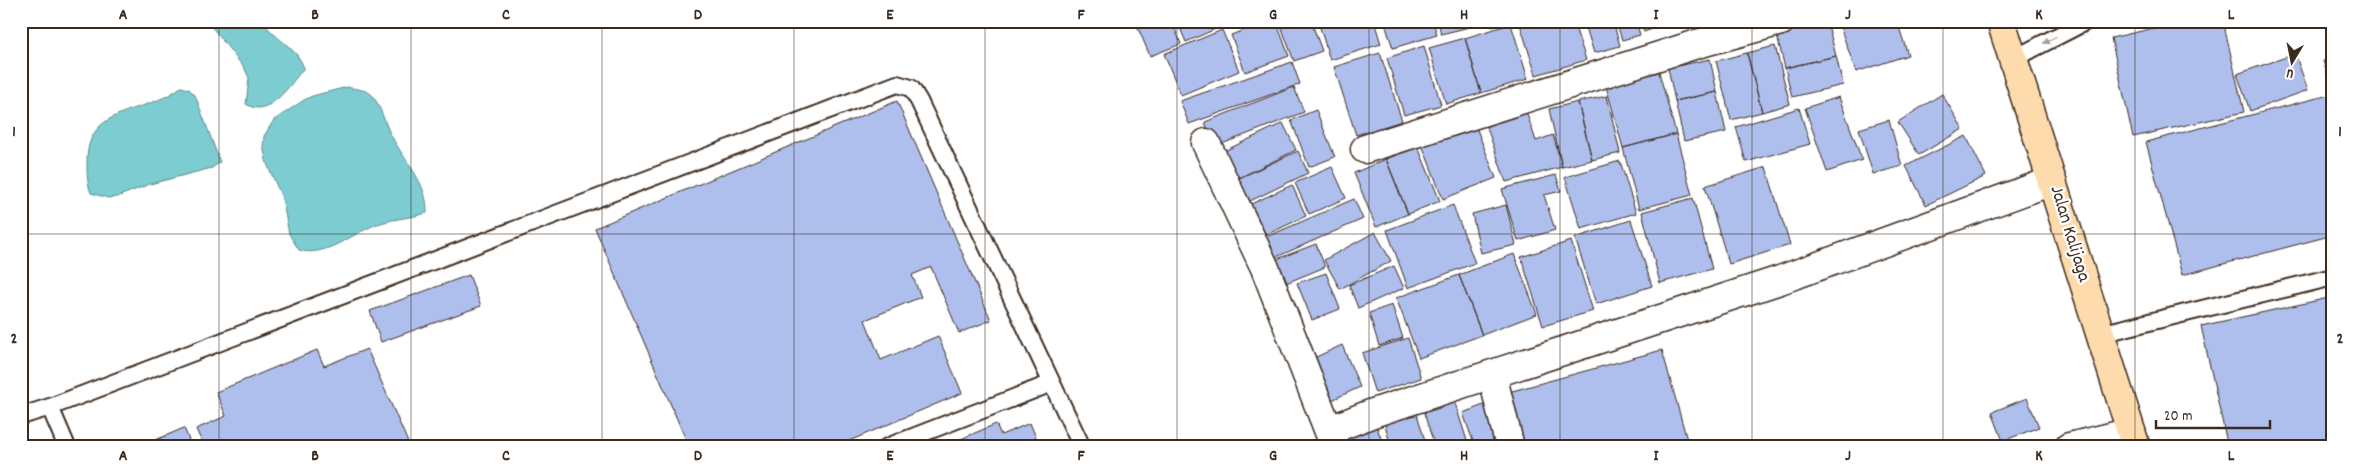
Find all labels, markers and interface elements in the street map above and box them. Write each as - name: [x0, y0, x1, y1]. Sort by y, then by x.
- text: A: [119, 4, 128, 27]
- text: B: [311, 4, 319, 27]
- text: C: [502, 4, 510, 27]
- text: D: [694, 4, 703, 27]
- text: E: [886, 4, 894, 27]
- text: F: [1077, 4, 1085, 27]
- text: G: [1269, 4, 1277, 27]
- text: H: [1460, 4, 1468, 27]
- text: I: [1654, 4, 1660, 27]
- text: J: [1845, 4, 1851, 27]
- text: K: [2035, 4, 2043, 27]
- text: L: [2228, 4, 2235, 27]
- one-way arrow: [2043, 36, 2057, 44]
- north arrow: [2266, 38, 2316, 88]
- text: U: [2285, 62, 2295, 83]
- text: 1: [12, 121, 16, 144]
- text: 1: [2338, 121, 2342, 144]
- street label: Jalan Kalijaga: [2042, 183, 2097, 286]
- text: 2: [11, 328, 18, 351]
- text: 2: [2337, 328, 2344, 351]
- scale bar: [2156, 398, 2270, 430]
- text: 20 m: [2164, 406, 2192, 428]
- text: A: [119, 445, 128, 468]
- text: B: [311, 445, 319, 468]
- text: C: [502, 445, 510, 468]
- text: D: [694, 445, 703, 468]
- text: E: [886, 445, 894, 468]
- text: F: [1077, 445, 1085, 468]
- text: G: [1269, 445, 1277, 468]
- text: H: [1460, 445, 1468, 468]
- text: I: [1654, 445, 1660, 468]
- text: J: [1845, 445, 1851, 468]
- text: K: [2035, 445, 2043, 468]
- text: L: [2228, 445, 2235, 468]

